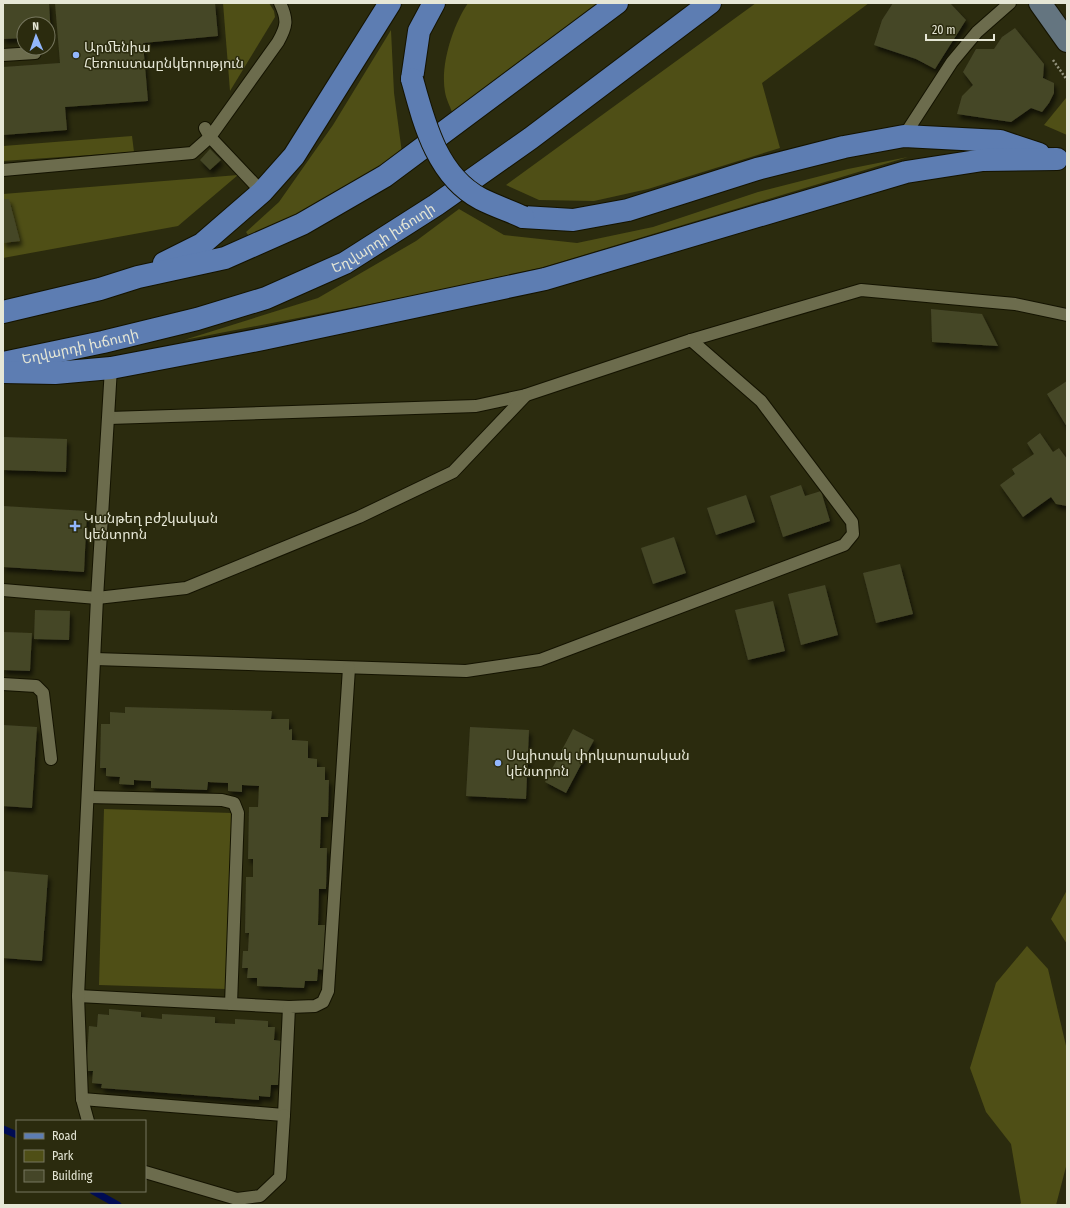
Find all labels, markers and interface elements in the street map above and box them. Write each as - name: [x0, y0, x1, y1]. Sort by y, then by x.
- north arrow: [16, 16, 56, 56]
- scale bar: [926, 16, 994, 42]
- text: N: [32, 20, 39, 33]
- text: 20 m: [932, 23, 956, 37]
- place label: Արմենիա Հեռուստաընկերություն: [84, 39, 244, 72]
- marker: Արմենիա Հեռուստաընկերություն: [71, 50, 81, 60]
- street label: Եղվարդի խճուղի: [329, 200, 438, 277]
- street label: Եղվարդի խճուղի: [20, 326, 140, 368]
- place label: Կանթեղ բժշկական կենտրոն: [84, 510, 218, 543]
- marker: Կանթեղ բժշկական կենտրոն: [69, 520, 81, 532]
- place label: Սպիտակ փրկարարական կենտրոն: [506, 747, 690, 780]
- marker: Սպիտակ փրկարարական կենտրոն: [493, 758, 503, 768]
- legend: [16, 1120, 146, 1192]
- text: Road: [52, 1129, 77, 1143]
- text: Park: [52, 1149, 74, 1163]
- text: Building: [52, 1169, 93, 1183]

